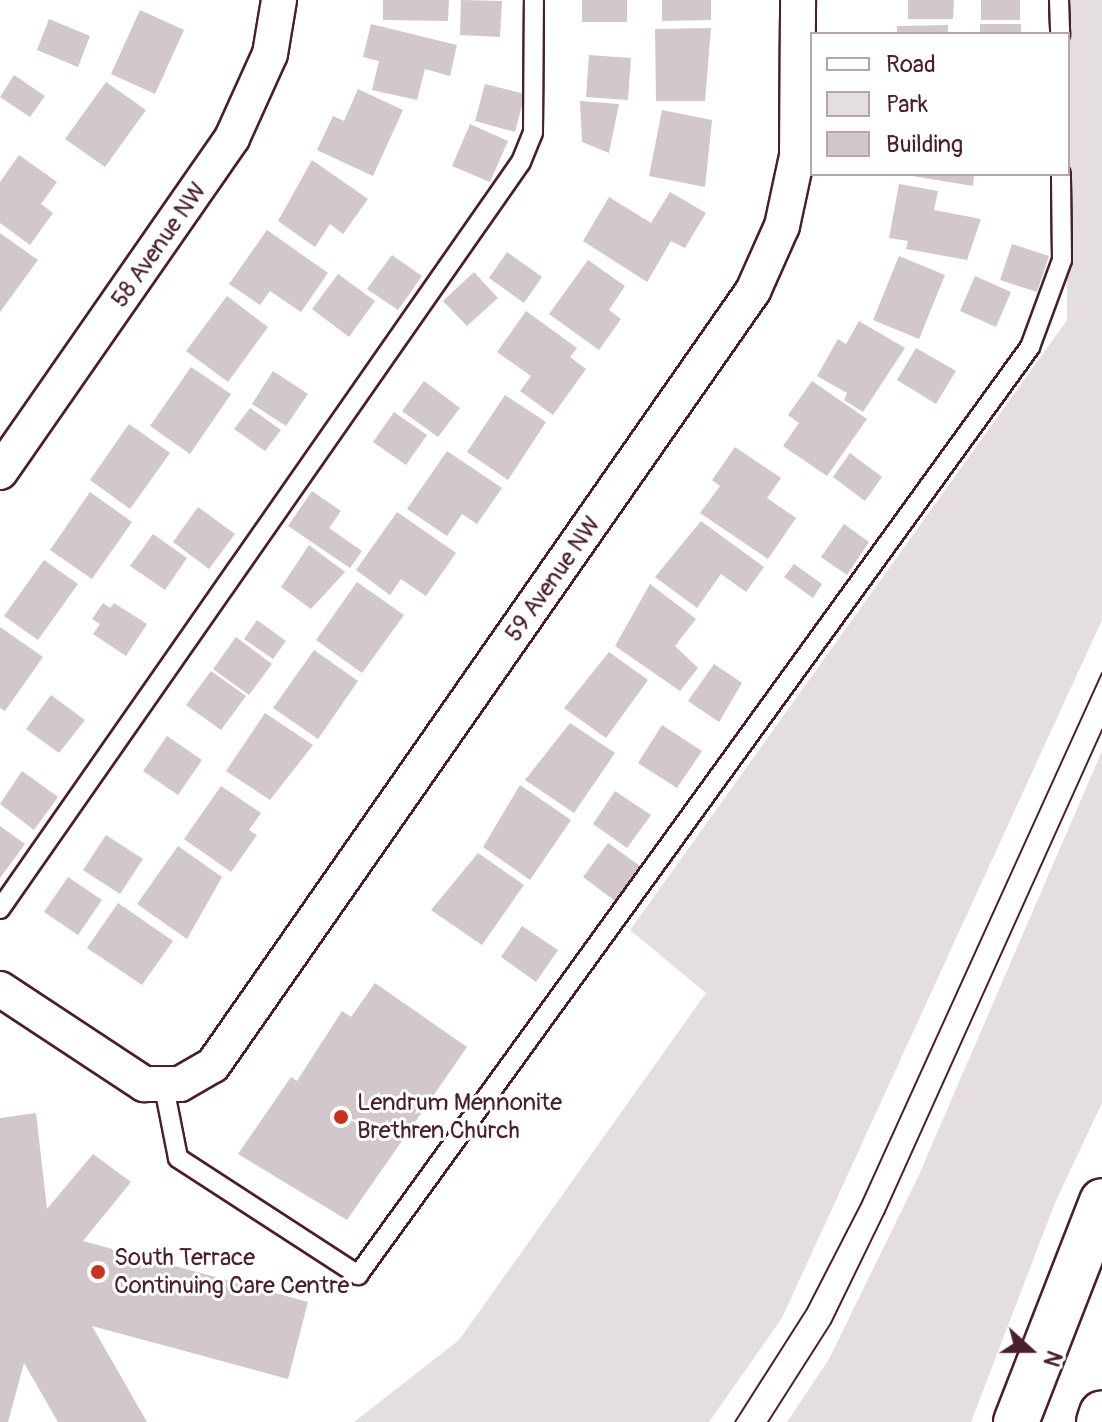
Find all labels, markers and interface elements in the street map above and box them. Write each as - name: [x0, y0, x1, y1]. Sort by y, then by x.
- legend: [810, 32, 1070, 176]
- text: Road: [886, 50, 936, 79]
- text: Park: [886, 90, 928, 119]
- text: Building: [886, 130, 963, 159]
- street label: 58 Avenue NW: [105, 177, 213, 313]
- street label: 59 Avenue NW: [499, 511, 607, 647]
- place label: Lendrum Mennonite Brethren Church: [357, 1089, 562, 1145]
- marker: Lendrum Mennonite Brethren Church: [332, 1108, 350, 1126]
- place label: South Terrace Continuing Care Centre: [114, 1244, 349, 1300]
- marker: South Terrace Continuing Care Centre: [89, 1263, 107, 1281]
- north arrow: [990, 1310, 1070, 1390]
- text: N: [1037, 1347, 1068, 1371]

